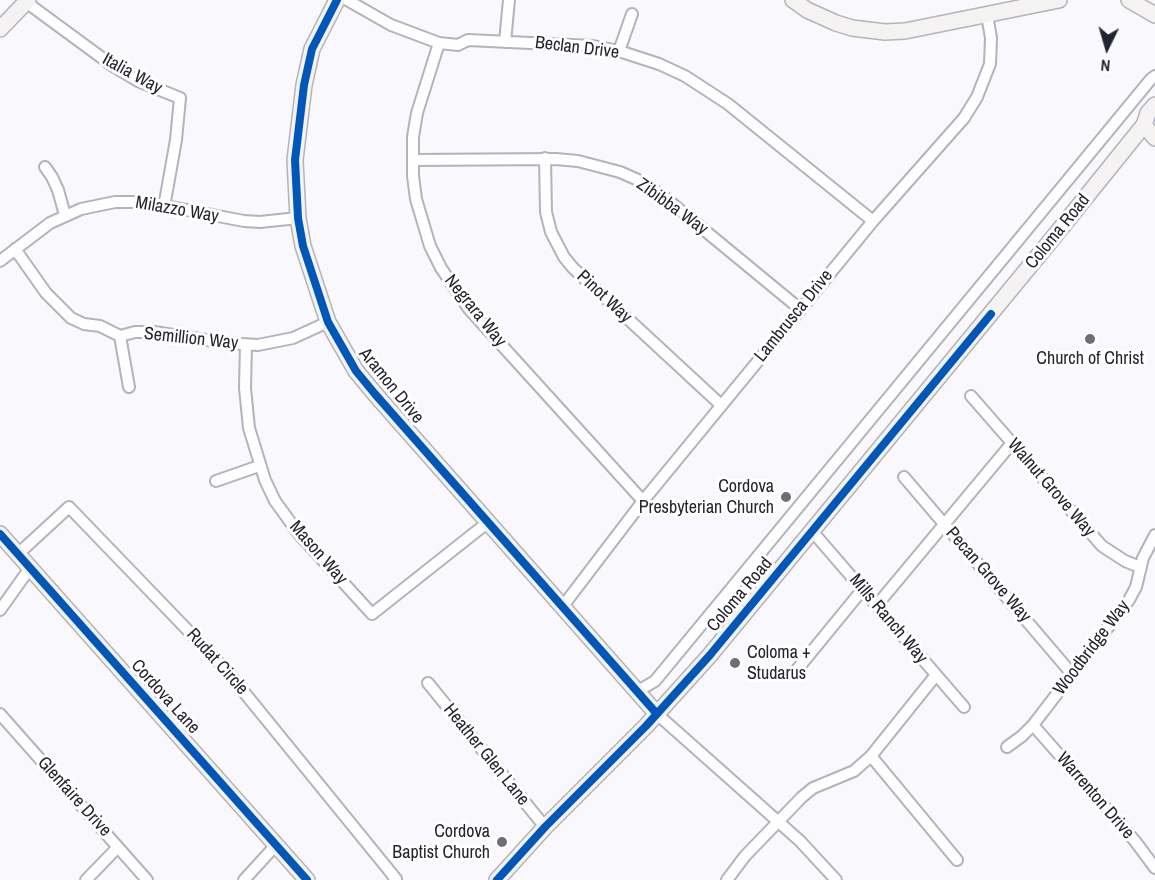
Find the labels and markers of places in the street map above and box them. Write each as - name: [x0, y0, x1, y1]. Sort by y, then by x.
- marker: Church of Christ: [1083, 332, 1097, 346]
- place label: Church of Christ: [1036, 348, 1144, 370]
- place label: Cordova Presbyterian Church: [639, 476, 774, 518]
- marker: Cordova Presbyterian Church: [779, 490, 793, 504]
- place label: Coloma + Studarus: [747, 642, 811, 684]
- marker: Coloma + Studarus: [728, 656, 742, 670]
- place label: Cordova Baptist Church: [392, 821, 490, 864]
- marker: Cordova Baptist Church: [495, 835, 509, 849]

